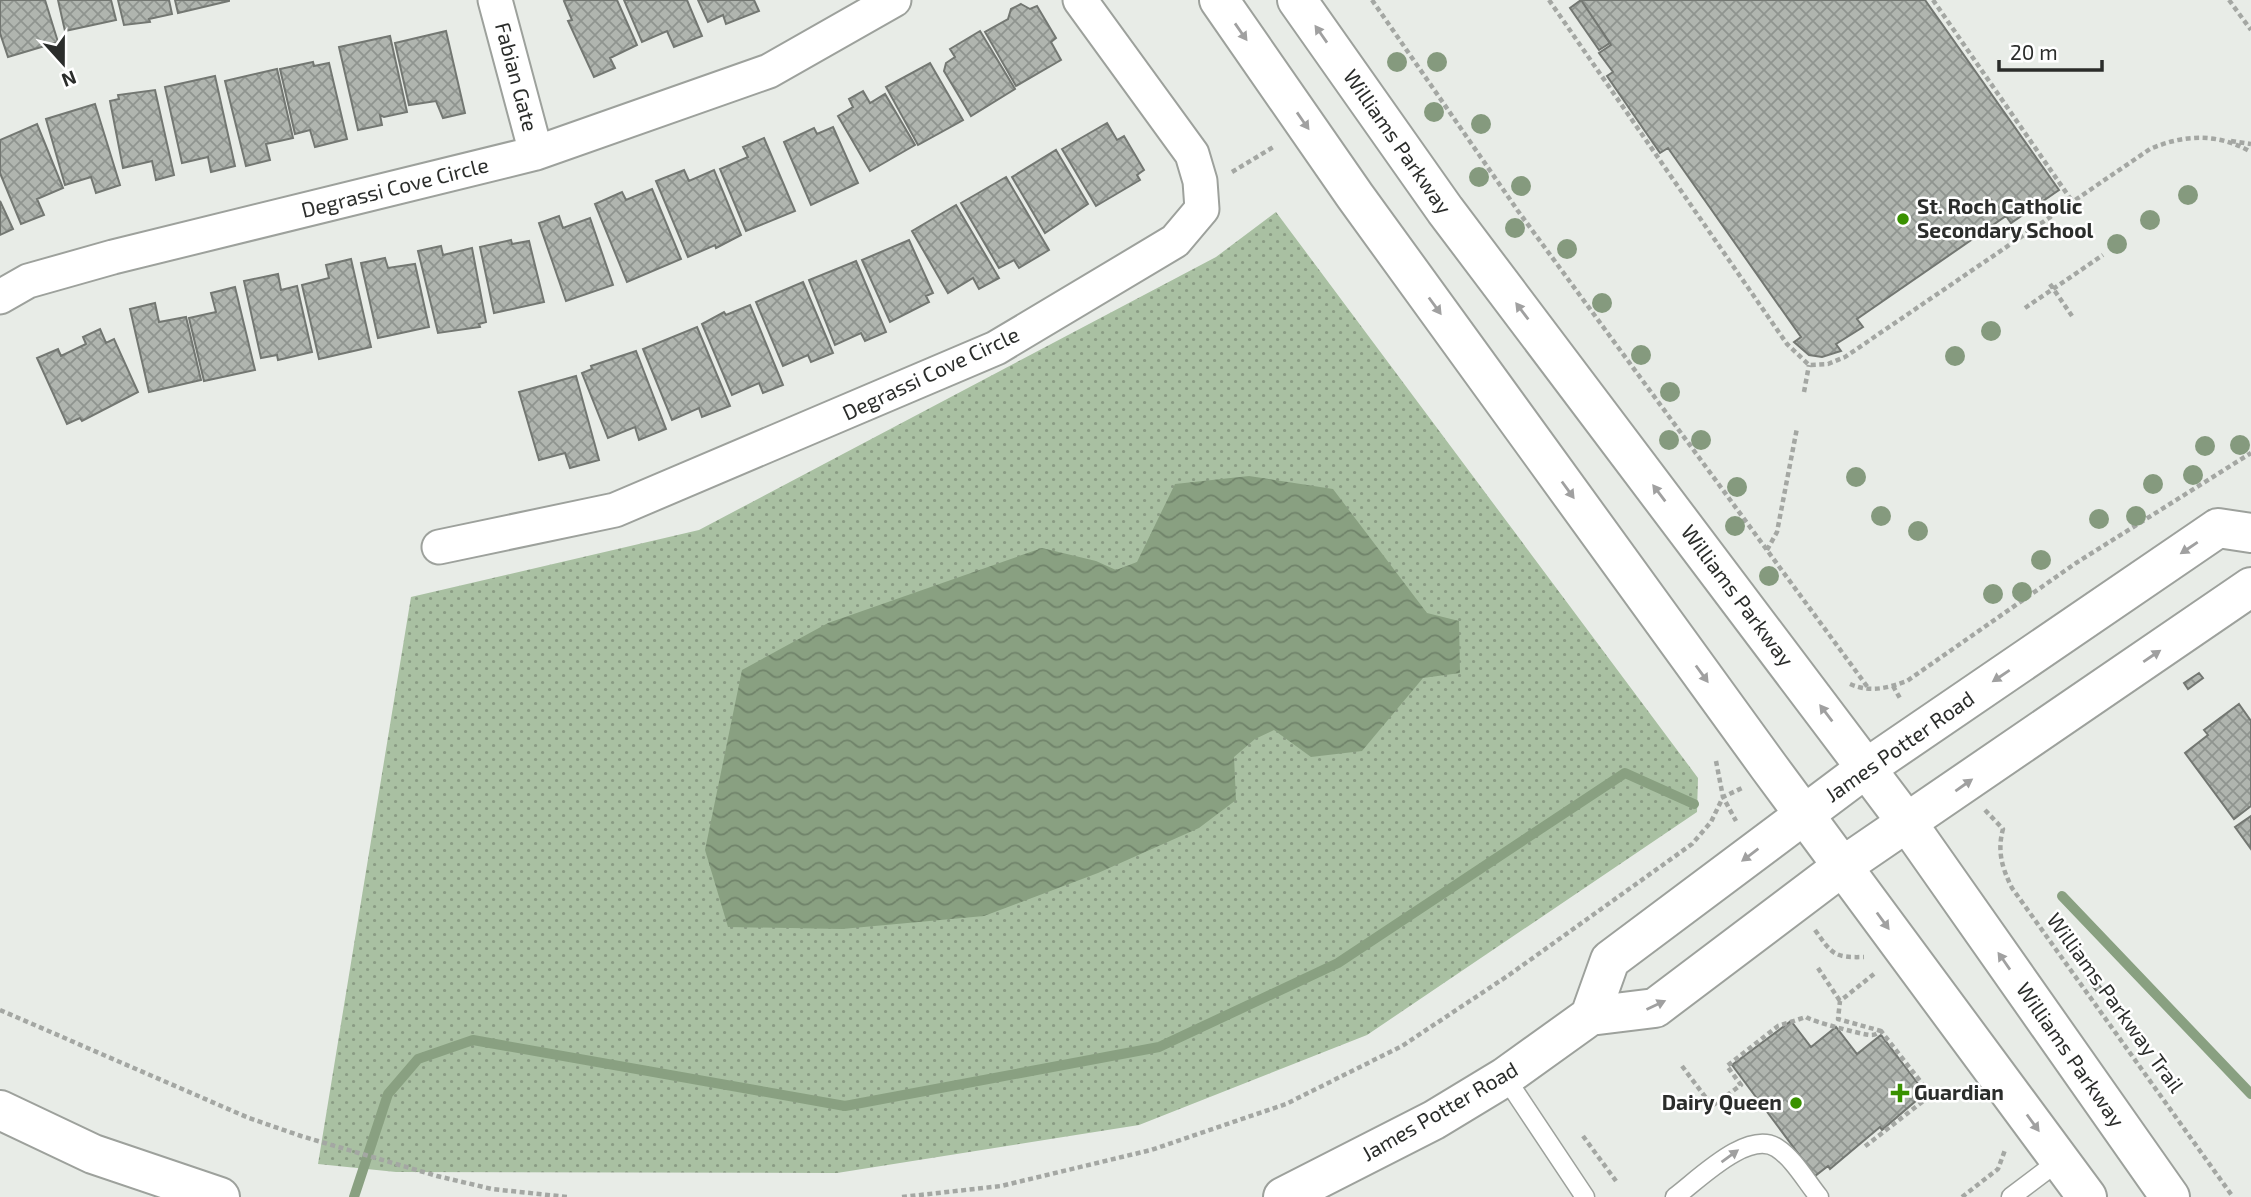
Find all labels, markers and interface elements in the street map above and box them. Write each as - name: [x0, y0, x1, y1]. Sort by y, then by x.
- street label: Fabian Gate: [491, 19, 544, 134]
- one-way arrow: [1234, 23, 1248, 41]
- one-way arrow: [1314, 25, 1328, 43]
- north arrow: [28, 28, 98, 98]
- scale bar: [1999, 28, 2102, 72]
- text: 20 m: [2010, 39, 2058, 64]
- street label: Williams Parkway: [1339, 64, 1457, 218]
- text: N: [59, 66, 80, 93]
- one-way arrow: [1296, 112, 1310, 130]
- street label: Degrassi Cove Circle: [298, 151, 491, 222]
- place label: St. Roch Catholic Secondary School: [1917, 193, 2094, 243]
- marker: St. Roch Catholic Secondary School: [1895, 211, 1911, 227]
- one-way arrow: [1428, 297, 1442, 315]
- one-way arrow: [1515, 302, 1529, 320]
- street label: Degrassi Cove Circle: [838, 321, 1023, 425]
- one-way arrow: [1561, 481, 1575, 499]
- one-way arrow: [1651, 484, 1666, 502]
- street label: Williams Parkway: [1677, 519, 1800, 671]
- one-way arrow: [2180, 541, 2198, 555]
- one-way arrow: [2142, 650, 2161, 663]
- one-way arrow: [1695, 665, 1709, 683]
- one-way arrow: [1992, 669, 2010, 683]
- street label: James Potter Road: [1820, 685, 1978, 807]
- one-way arrow: [1819, 704, 1833, 722]
- one-way arrow: [1955, 778, 1973, 792]
- one-way arrow: [1742, 848, 1760, 863]
- street label: Williams Parkway Trail: [2041, 908, 2189, 1098]
- one-way arrow: [1876, 912, 1890, 930]
- one-way arrow: [1997, 952, 2011, 970]
- street label: Williams Parkway: [2011, 978, 2129, 1132]
- one-way arrow: [1646, 999, 1666, 1011]
- street label: James Potter Road: [1357, 1056, 1522, 1166]
- place label: Guardian: [1914, 1079, 2004, 1104]
- marker: Guardian: [1892, 1085, 1908, 1101]
- place label: Dairy Queen: [1662, 1089, 1782, 1115]
- marker: Dairy Queen: [1788, 1095, 1804, 1111]
- one-way arrow: [2026, 1114, 2040, 1132]
- one-way arrow: [1721, 1149, 1739, 1163]

